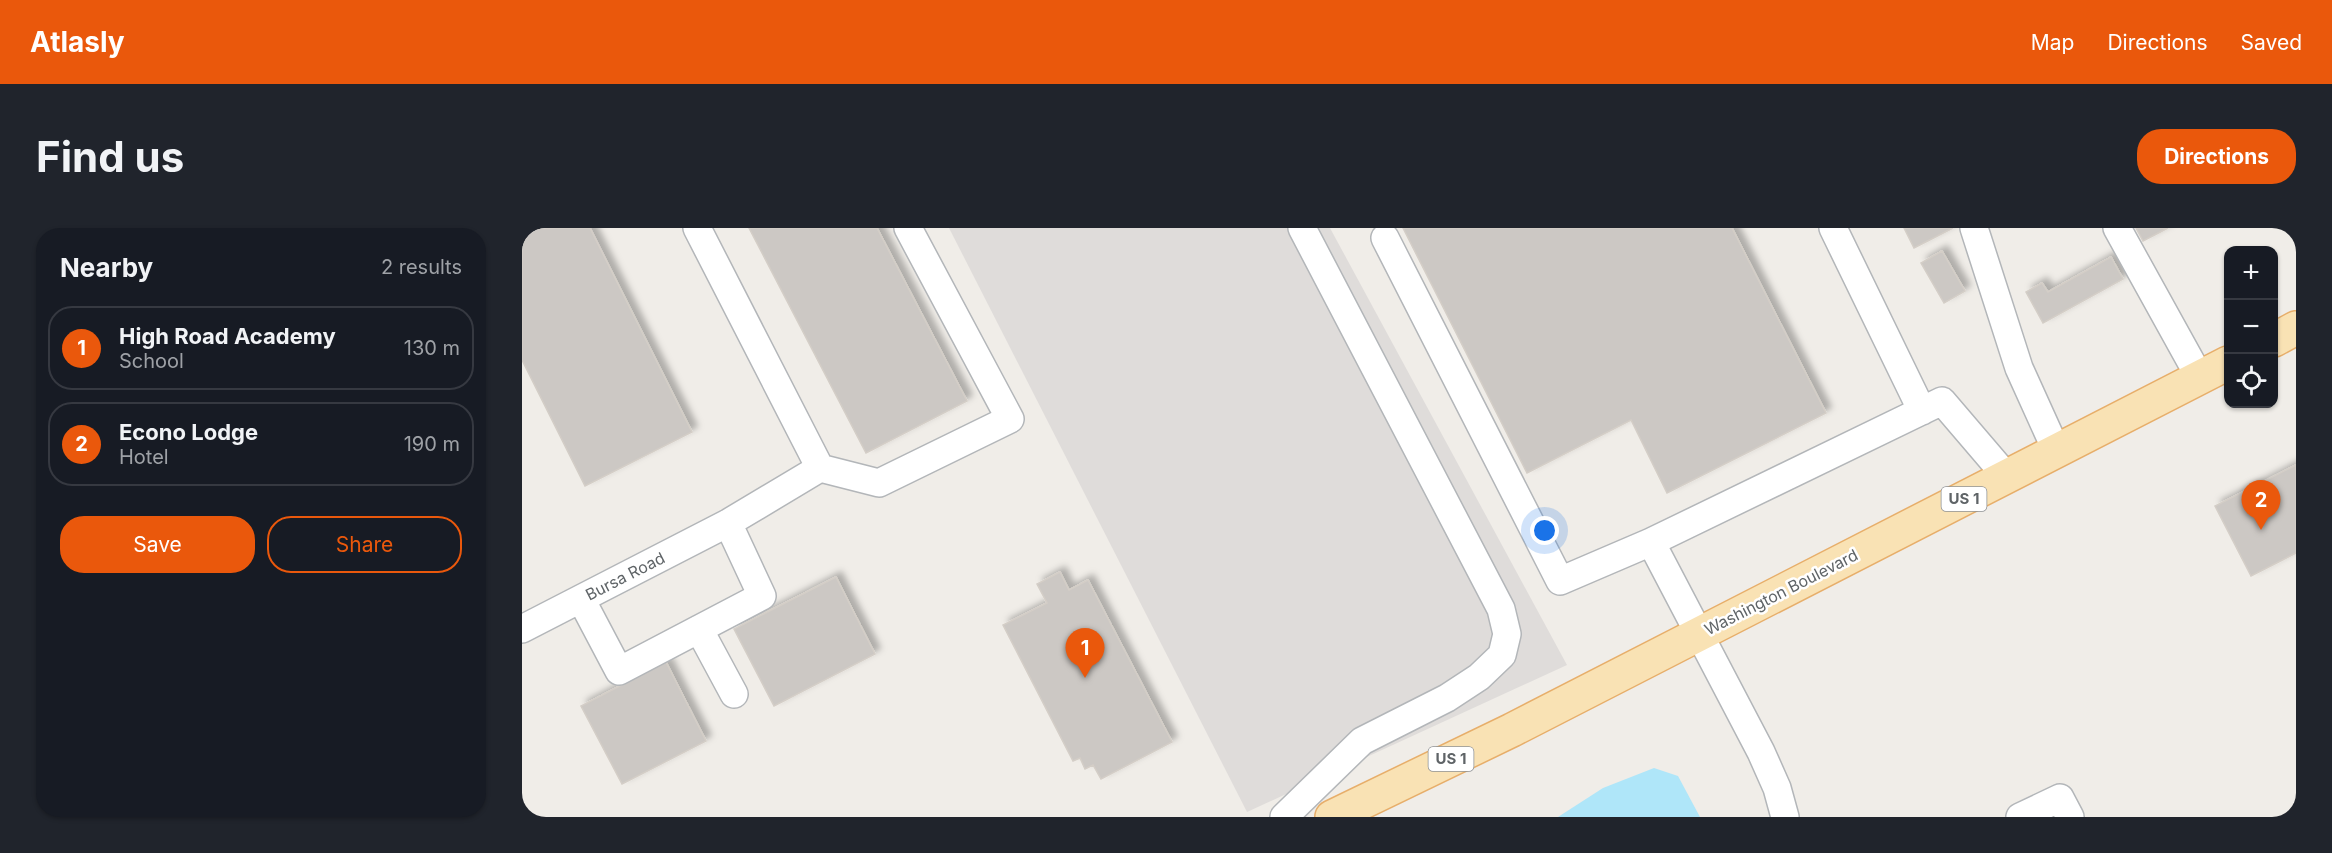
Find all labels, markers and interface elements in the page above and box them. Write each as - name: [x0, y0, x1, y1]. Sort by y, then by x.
- text: Atlasly: [30, 25, 125, 59]
- text: Map: [2031, 30, 2074, 55]
- text: Directions: [2107, 30, 2208, 55]
- text: Saved: [2241, 30, 2302, 55]
- button: Directions: [2137, 129, 2296, 184]
- text: Find us: [36, 131, 184, 182]
- map controls: [2224, 246, 2278, 408]
- button: +: [2224, 246, 2278, 300]
- text: Nearby: [60, 252, 153, 283]
- text: 2 results: [381, 255, 462, 279]
- button: −: [2224, 300, 2278, 354]
- text: High Road Academy: [119, 323, 336, 349]
- text: 1: [77, 336, 86, 360]
- text: 130 m: [404, 336, 460, 360]
- text: School: [119, 349, 184, 373]
- button: locate: [2224, 354, 2278, 408]
- text: Econo Lodge: [119, 419, 258, 445]
- text: 2: [75, 432, 88, 456]
- text: 190 m: [404, 432, 460, 456]
- text: Hotel: [119, 445, 169, 469]
- pin: 2: [2242, 480, 2280, 530]
- road number: US 1: [1942, 487, 1986, 511]
- button: Save: [60, 516, 255, 573]
- button: Share: [267, 516, 462, 573]
- your location: [1530, 516, 1559, 545]
- street label: Washington Boulevard: [1701, 545, 1861, 639]
- street label: Bursa Road: [582, 547, 668, 605]
- pin: 1: [1066, 628, 1104, 678]
- road number: US 1: [1428, 747, 1474, 771]

